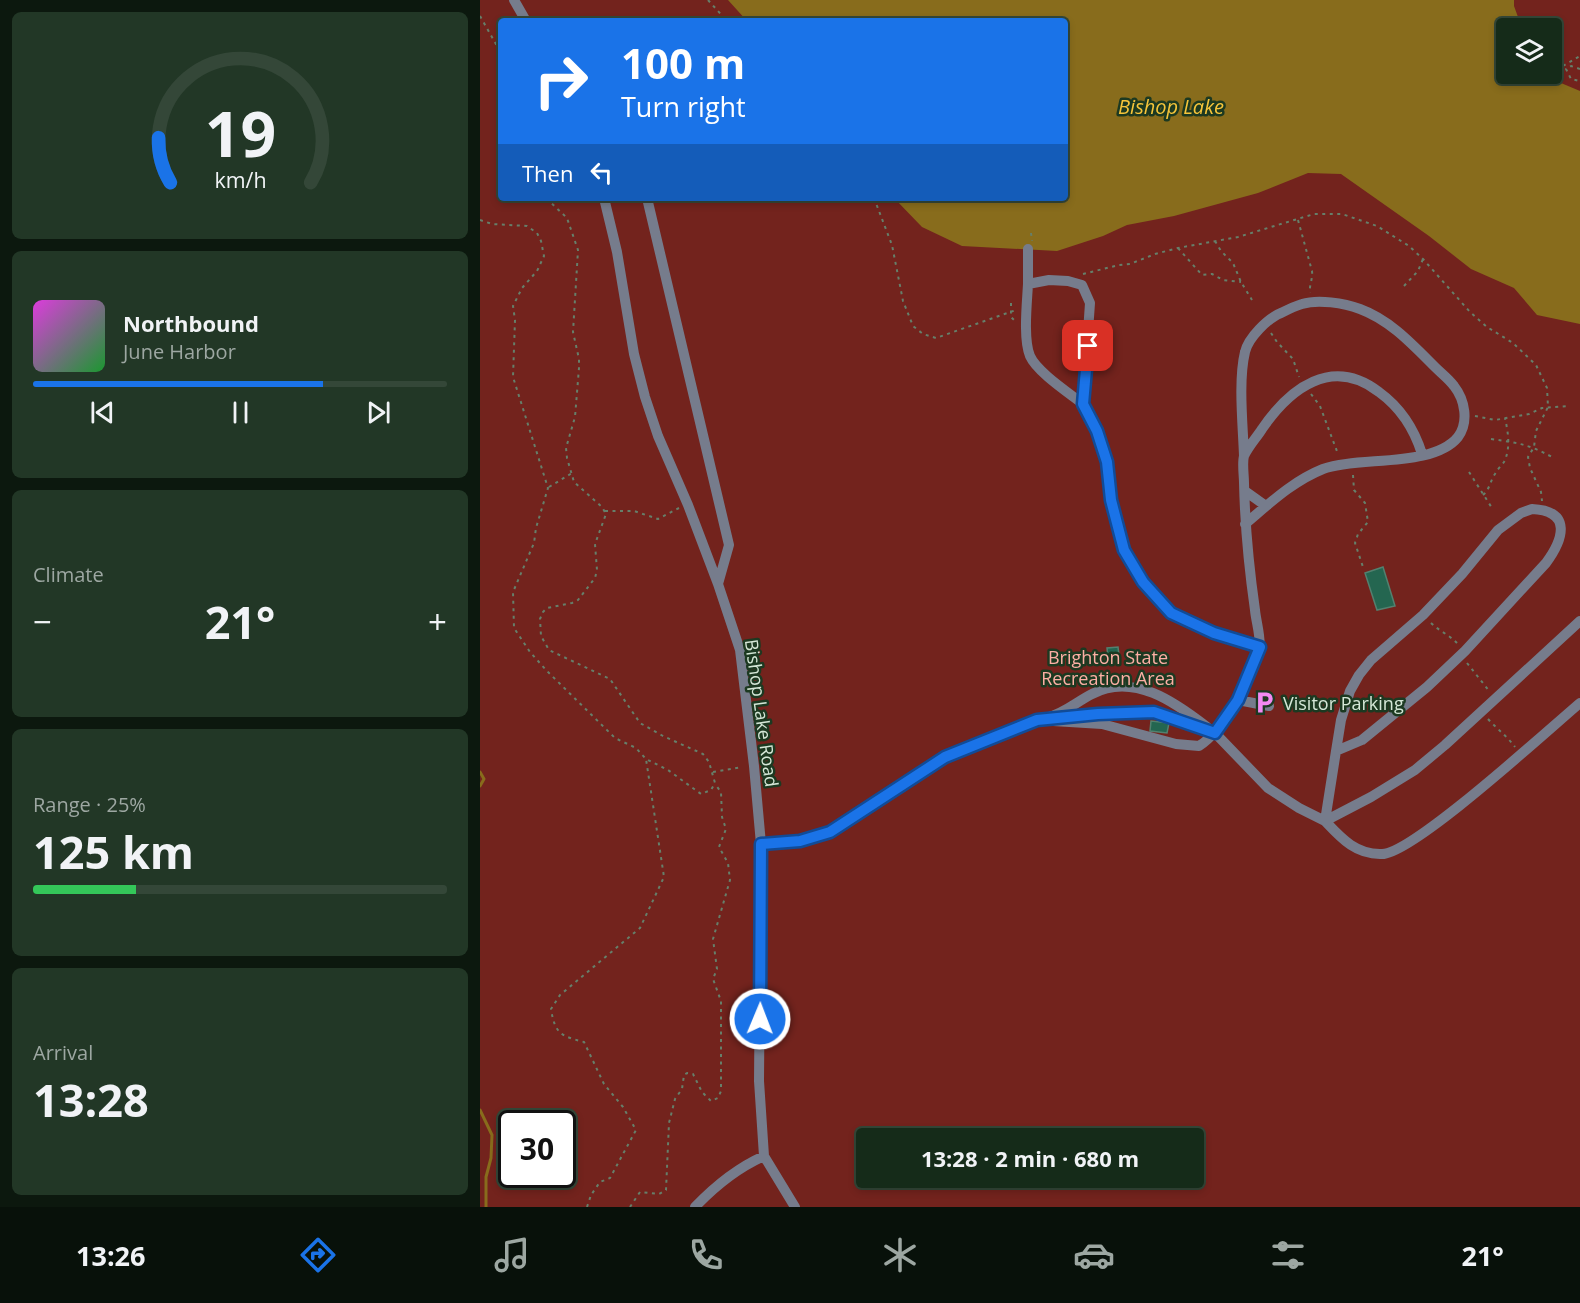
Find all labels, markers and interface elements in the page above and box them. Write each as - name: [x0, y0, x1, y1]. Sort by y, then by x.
- map controls: [1496, 18, 1562, 84]
- button: layers: [1496, 18, 1562, 84]
- text: 100 m: [621, 34, 745, 91]
- icon: right: [522, 42, 600, 120]
- text: Turn right: [621, 88, 746, 125]
- text: 19: [204, 90, 276, 175]
- water label: Bishop Lake: [1118, 93, 1224, 120]
- icon: left: [585, 156, 618, 189]
- text: Then: [522, 158, 573, 188]
- text: km/h: [214, 165, 266, 194]
- text: Northbound: [123, 308, 259, 338]
- pin: [1062, 320, 1113, 371]
- icon: arrive: [1071, 329, 1104, 362]
- text: June Harbor: [123, 338, 236, 365]
- icon: previous: [86, 396, 119, 429]
- icon: pause: [224, 396, 257, 429]
- icon: next: [362, 396, 395, 429]
- text: Climate: [33, 561, 104, 588]
- text: 21°: [205, 591, 275, 652]
- text: −: [33, 599, 52, 644]
- text: +: [428, 599, 447, 644]
- street label: Bishop Lake Road: [740, 638, 784, 788]
- park label: Brighton State Recreation Area: [1041, 645, 1175, 690]
- parking icon: Visitor Parking: [1252, 690, 1278, 716]
- place label: Visitor Parking: [1283, 691, 1404, 715]
- text: Range · 25%: [33, 791, 146, 818]
- text: 125 km: [33, 821, 194, 882]
- position arrow: [728, 987, 792, 1051]
- text: Arrival: [33, 1039, 93, 1066]
- text: 13:28: [33, 1069, 149, 1130]
- speed limit sign: 30: [498, 1110, 576, 1188]
- text: 13:28 · 2 min · 680 m: [921, 1143, 1139, 1173]
- icon: directions: [297, 1234, 339, 1276]
- icon: music: [491, 1234, 533, 1276]
- icon: phone: [685, 1234, 727, 1276]
- icon: climate: [879, 1234, 921, 1276]
- icon: car: [1073, 1234, 1115, 1276]
- icon: filters: [1267, 1234, 1309, 1276]
- text: 13:26: [76, 1237, 145, 1274]
- text: 21°: [1461, 1237, 1504, 1274]

